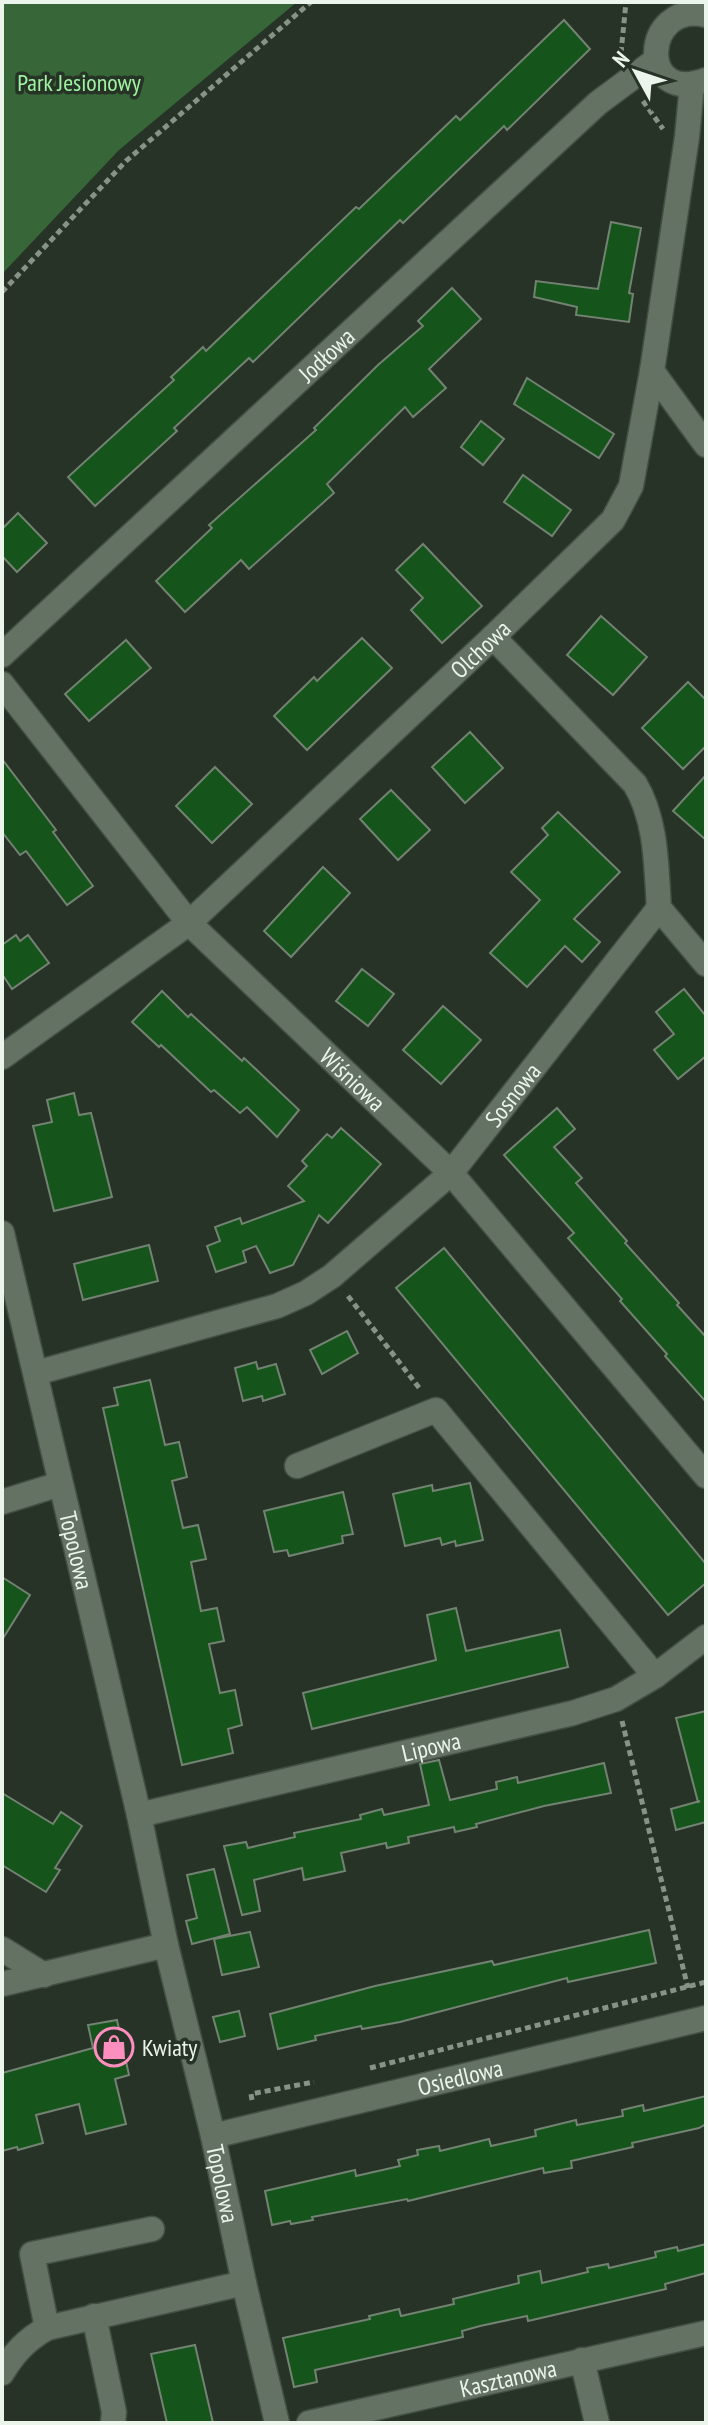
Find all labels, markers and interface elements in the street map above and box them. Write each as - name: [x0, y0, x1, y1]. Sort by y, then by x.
- north arrow: [596, 32, 676, 112]
- text: N: [606, 46, 635, 73]
- park label: Park Jesionowy: [17, 67, 141, 98]
- street label: Jodłowa: [291, 321, 361, 389]
- street label: Olchowa: [444, 613, 517, 685]
- street label: Wiśniowa: [314, 1041, 392, 1118]
- street label: Sosnowa: [478, 1056, 547, 1133]
- street label: Topolowa: [53, 1508, 101, 1592]
- street label: Lipowa: [398, 1724, 464, 1768]
- shop icon: Kwiaty: [93, 2026, 135, 2068]
- place label: Kwiaty: [142, 2032, 197, 2063]
- street label: Osiedlowa: [414, 2052, 506, 2102]
- street label: Topolowa: [200, 2142, 246, 2225]
- street label: Kasztanowa: [457, 2352, 559, 2404]

